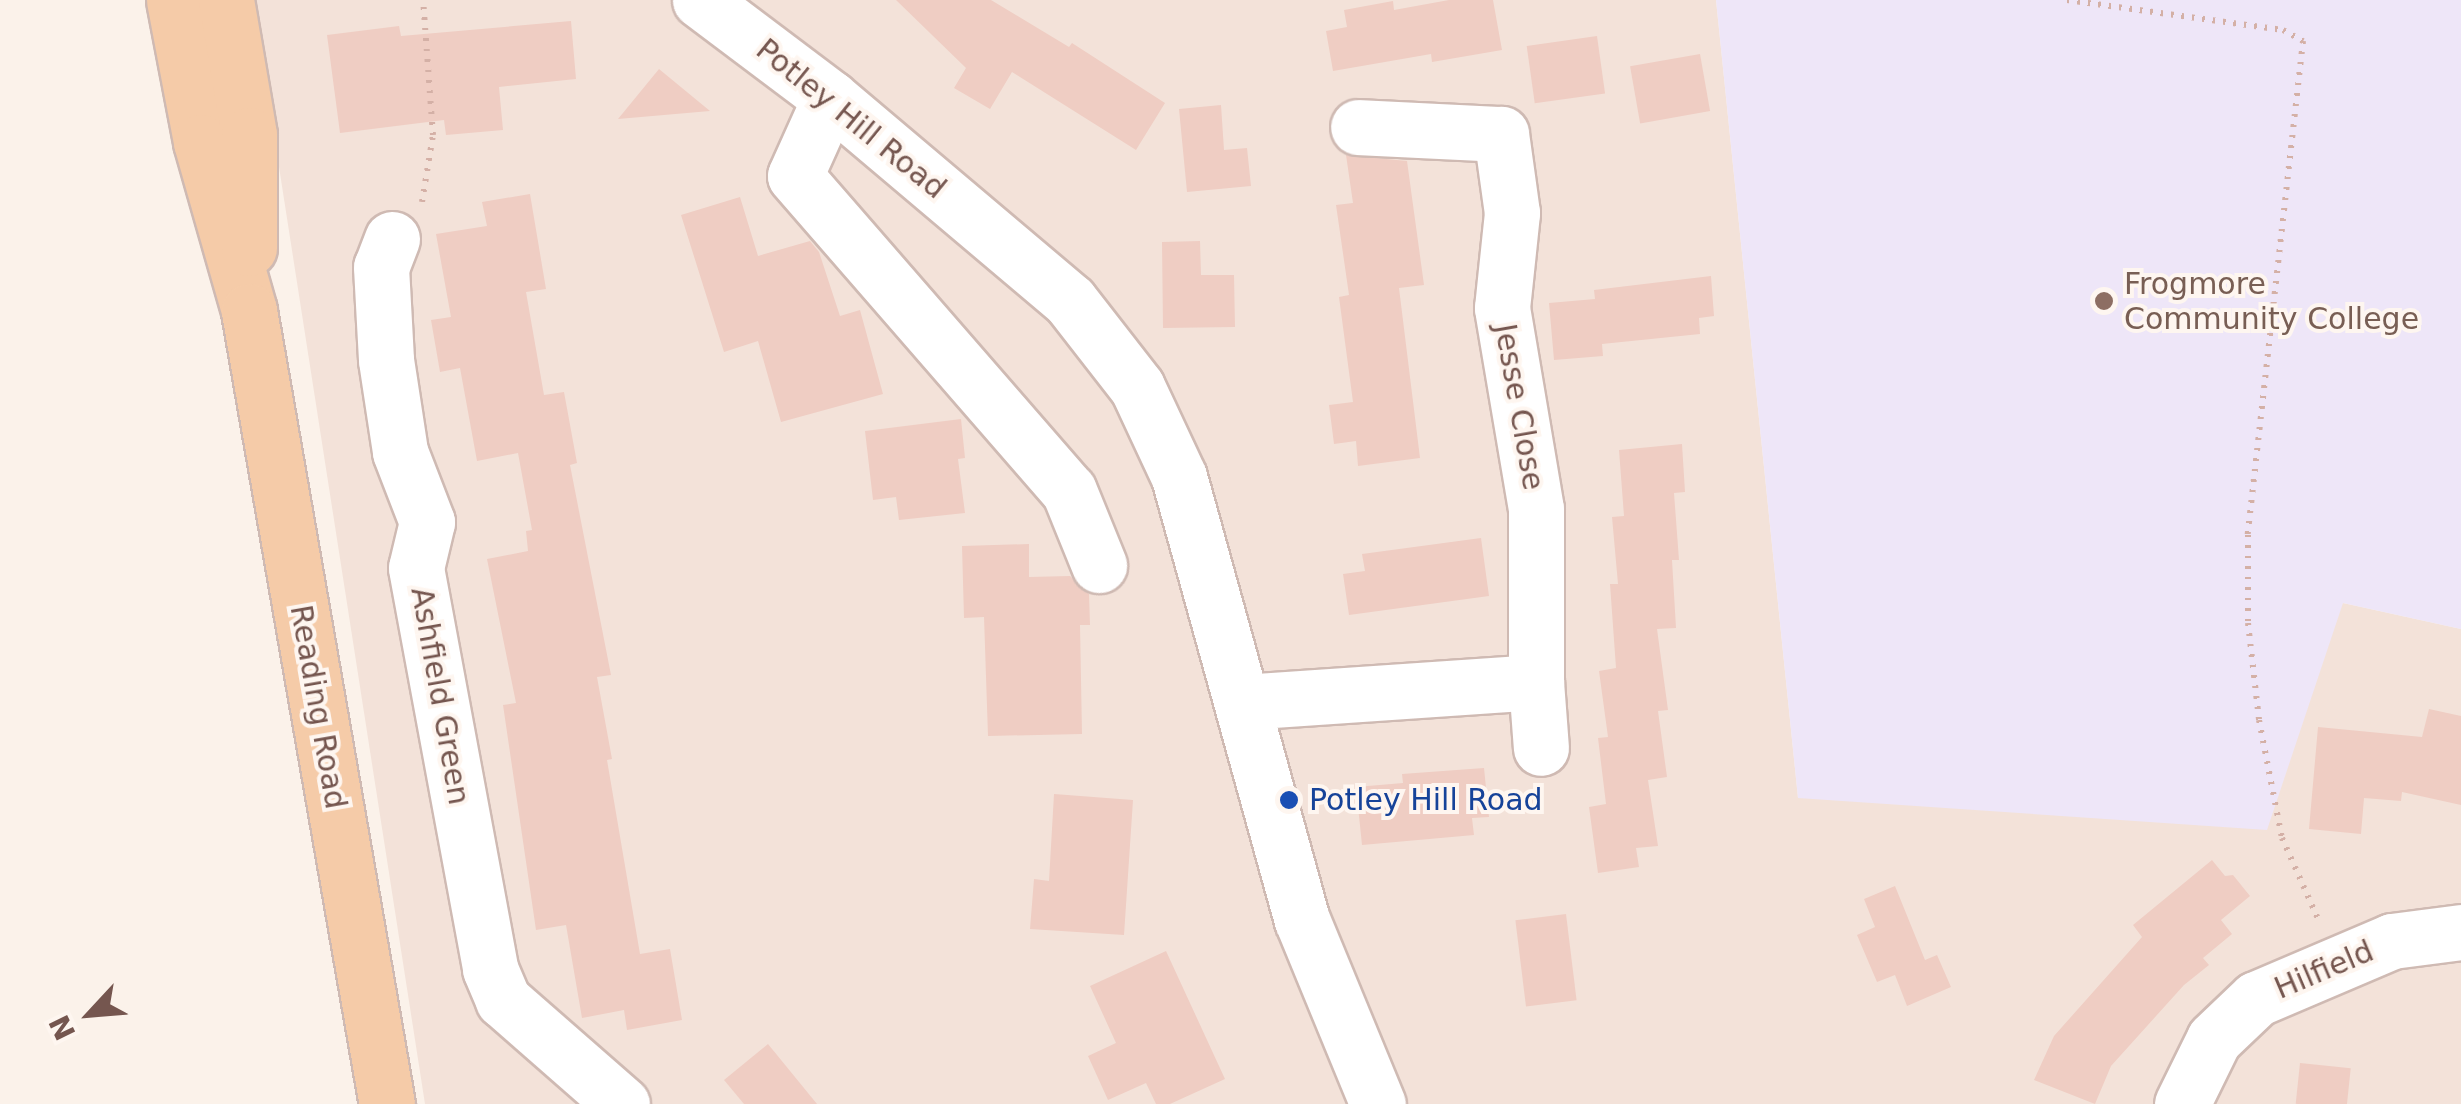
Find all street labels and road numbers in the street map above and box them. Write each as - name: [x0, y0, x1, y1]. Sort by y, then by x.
- street label: Potley Hill Road: [749, 32, 953, 206]
- street label: Jesse Close: [1487, 321, 1551, 493]
- street label: Ashfield Green: [403, 584, 477, 808]
- street label: Reading Road: [282, 602, 354, 812]
- street label: Hilfield: [2269, 933, 2379, 1007]

